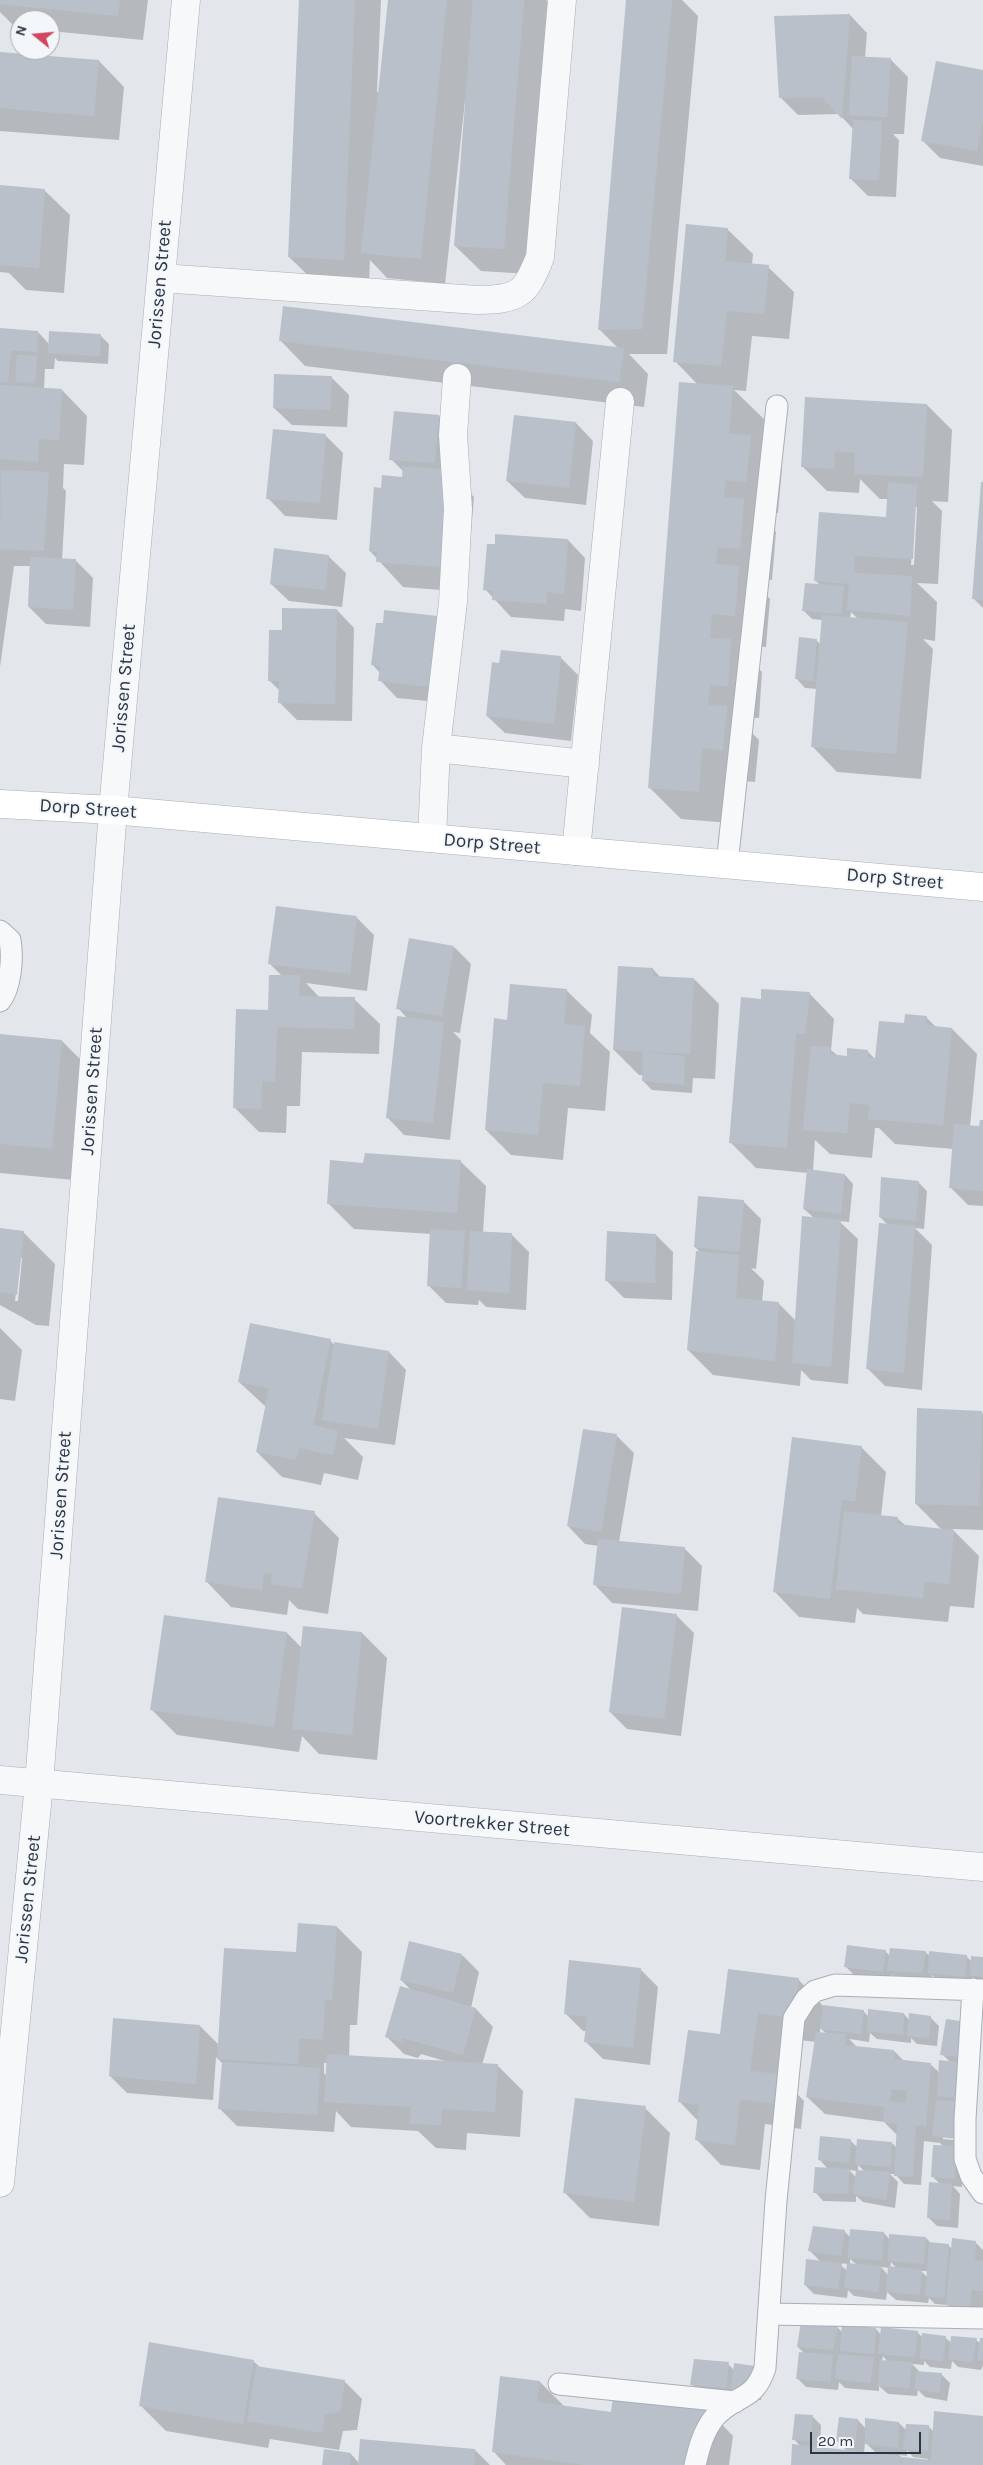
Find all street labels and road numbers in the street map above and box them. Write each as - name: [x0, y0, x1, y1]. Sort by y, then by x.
- street label: Jorissen Street: [143, 219, 177, 349]
- street label: Jorissen Street: [107, 623, 141, 753]
- street label: Dorp Street: [39, 794, 137, 824]
- street label: Dorp Street: [442, 828, 542, 860]
- street label: Dorp Street: [845, 863, 945, 895]
- street label: Jorissen Street: [76, 1026, 108, 1156]
- street label: Jorissen Street: [45, 1430, 77, 1560]
- street label: Voortrekker Street: [413, 1806, 571, 1842]
- street label: Jorissen Street: [10, 1834, 46, 1964]

